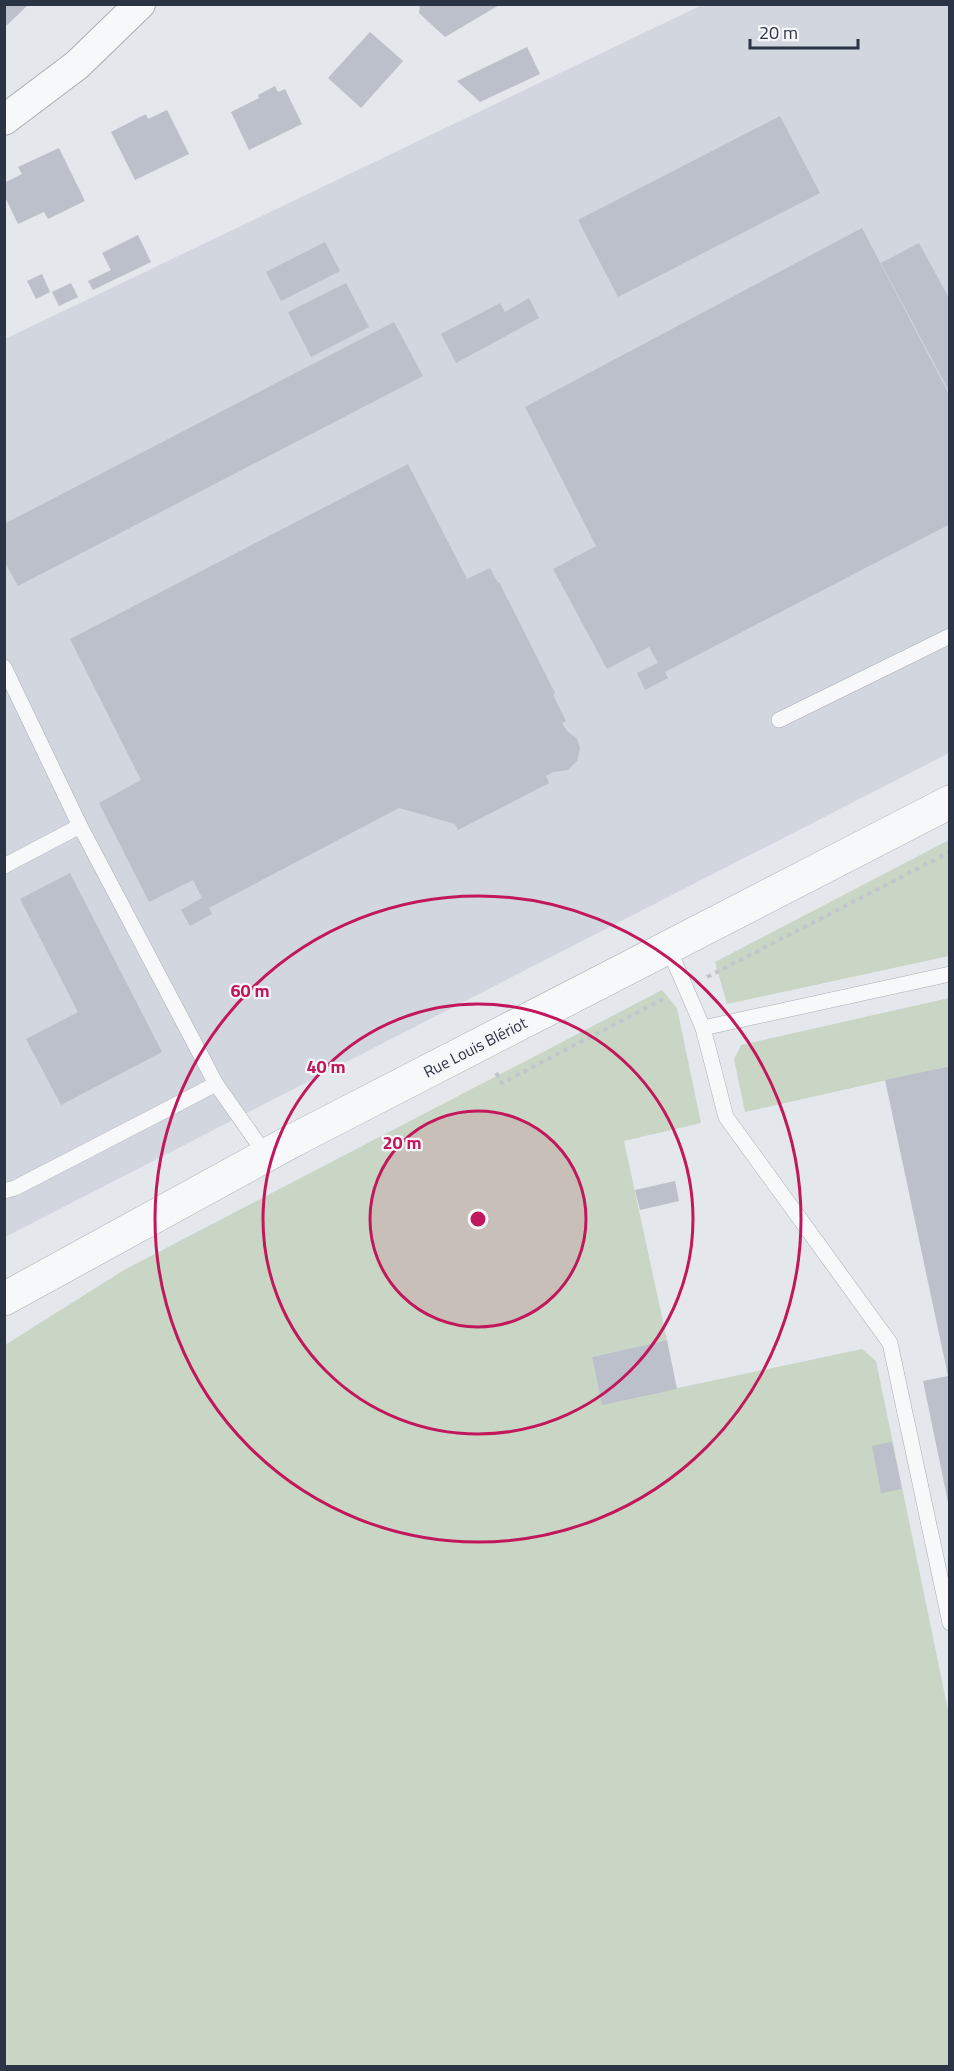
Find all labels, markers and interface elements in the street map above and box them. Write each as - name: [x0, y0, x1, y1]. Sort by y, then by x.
- scale bar: [750, 12, 858, 50]
- text: 20 m: [759, 19, 798, 46]
- text: 60 m: [230, 977, 270, 1004]
- street label: Rue Louis Blériot: [419, 1010, 531, 1083]
- text: 40 m: [306, 1053, 346, 1080]
- text: 20 m: [382, 1129, 422, 1156]
- centre of rings: [468, 1209, 488, 1229]

